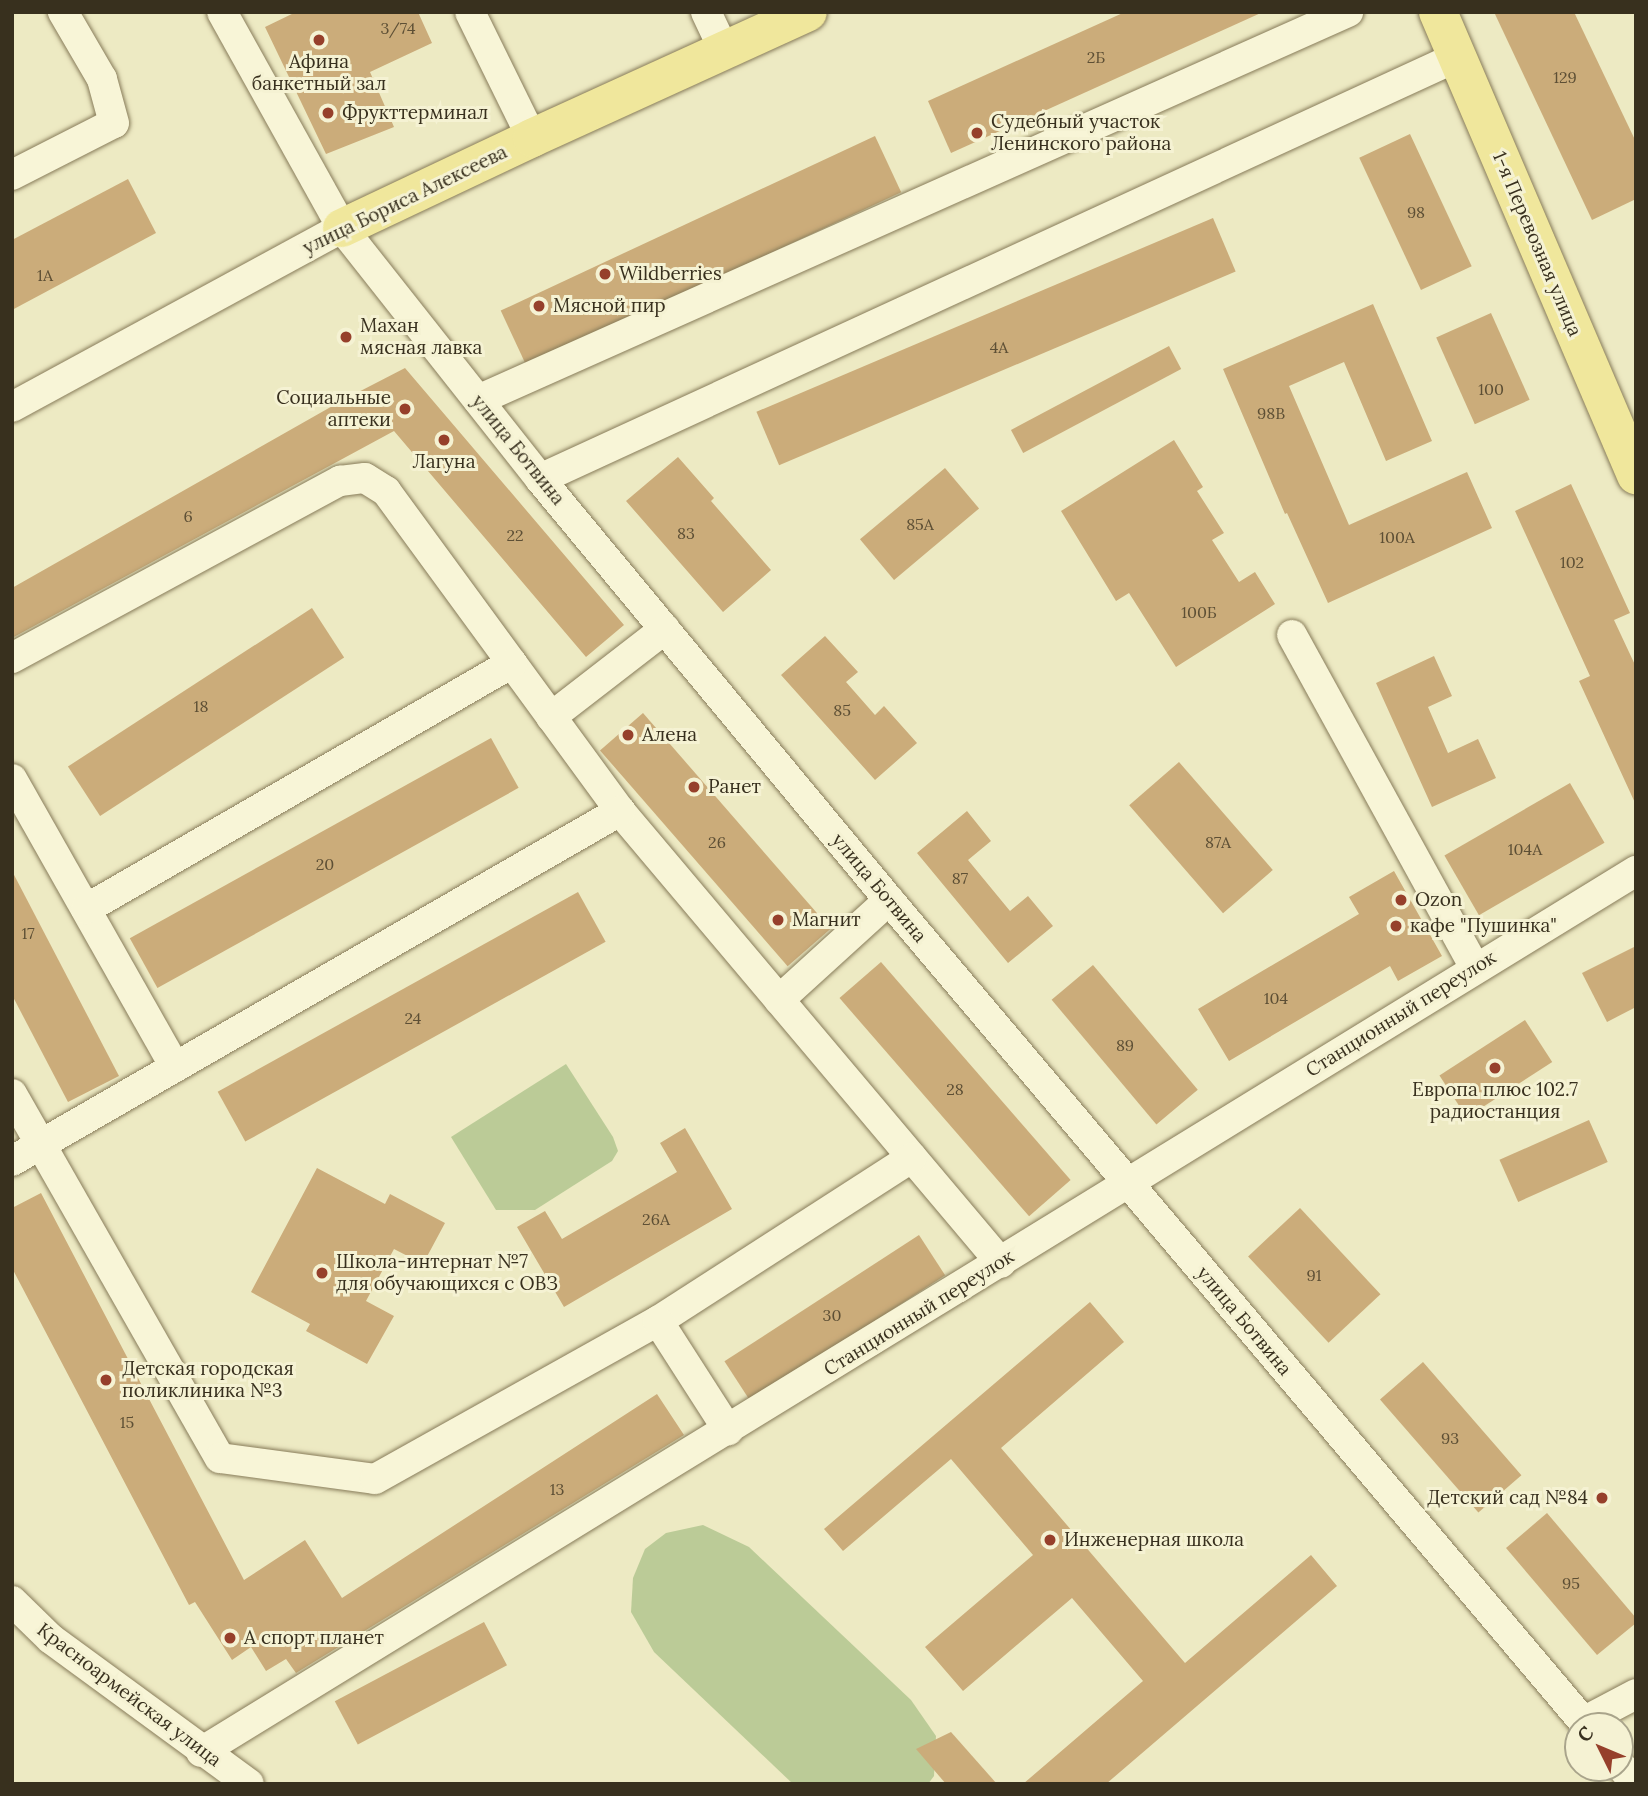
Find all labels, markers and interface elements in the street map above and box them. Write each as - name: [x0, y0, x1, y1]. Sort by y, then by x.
- house number: 3/74: [380, 18, 416, 38]
- marker: Афина банкетный зал: [311, 32, 327, 48]
- house number: 2Б: [1087, 47, 1105, 67]
- place label: Афина банкетный зал: [252, 51, 386, 95]
- house number: 129: [1553, 67, 1577, 87]
- place label: Фрукттерминал: [342, 102, 488, 124]
- marker: Фрукттерминал: [320, 105, 336, 121]
- place label: Судебный участок Ленинского района: [991, 111, 1171, 155]
- marker: Судебный участок Ленинского района: [969, 125, 985, 141]
- street label: улица Бориса Алексеева: [299, 141, 511, 259]
- street label: 1-я Перевозная улица: [1488, 148, 1586, 340]
- house number: 98: [1407, 202, 1425, 222]
- place label: Wildberries: [619, 263, 722, 285]
- house number: 1А: [37, 265, 53, 285]
- marker: Wildberries: [597, 266, 613, 282]
- place label: Мясной пир: [553, 295, 666, 317]
- marker: Мясной пир: [531, 298, 547, 314]
- place label: Махан мясная лавка: [360, 315, 482, 359]
- marker: Махан мясная лавка: [338, 329, 354, 345]
- house number: 4А: [990, 337, 1008, 357]
- house number: 100: [1478, 379, 1504, 399]
- place label: Социальные аптеки: [276, 387, 391, 431]
- street label: улица Ботвина: [467, 390, 569, 510]
- marker: Социальные аптеки: [397, 401, 413, 417]
- house number: 98В: [1257, 403, 1285, 423]
- marker: Лагуна: [436, 432, 452, 448]
- place label: Лагуна: [413, 451, 475, 473]
- house number: 6: [183, 506, 193, 526]
- house number: 85А: [906, 514, 934, 534]
- house number: 83: [677, 523, 695, 543]
- house number: 22: [506, 525, 524, 545]
- house number: 100А: [1379, 527, 1415, 547]
- house number: 102: [1560, 552, 1584, 572]
- house number: 100Б: [1181, 602, 1217, 622]
- house number: 18: [194, 696, 208, 716]
- house number: 85: [833, 700, 851, 720]
- place label: Алена: [642, 724, 697, 746]
- marker: Алена: [620, 727, 636, 743]
- place label: Ранет: [708, 776, 761, 798]
- marker: Ранет: [686, 779, 702, 795]
- street label: улица Ботвина: [827, 829, 931, 947]
- house number: 26: [708, 832, 726, 852]
- house number: 87А: [1205, 832, 1231, 852]
- house number: 104А: [1508, 839, 1542, 859]
- house number: 20: [316, 854, 334, 874]
- house number: 87: [952, 868, 968, 888]
- place label: Ozon: [1415, 889, 1462, 911]
- marker: Ozon: [1393, 892, 1409, 908]
- place label: Магнит: [792, 909, 861, 931]
- marker: Магнит: [770, 912, 786, 928]
- place label: кафе "Пушинка": [1410, 915, 1557, 937]
- marker: кафе "Пушинка": [1388, 918, 1404, 934]
- house number: 17: [21, 923, 35, 943]
- street label: Станционный переулок: [1302, 946, 1500, 1082]
- house number: 104: [1264, 988, 1288, 1008]
- house number: 24: [405, 1008, 421, 1028]
- house number: 89: [1116, 1035, 1134, 1055]
- marker: Европа плюс 102.7 радиостанция: [1487, 1060, 1503, 1076]
- house number: 28: [946, 1079, 964, 1099]
- place label: Европа плюс 102.7 радиостанция: [1412, 1079, 1578, 1123]
- house number: 26А: [642, 1209, 670, 1229]
- street label: Станционный переулок: [820, 1245, 1018, 1381]
- place label: Школа-интернат №7 для обучающихся с ОВЗ: [336, 1251, 558, 1295]
- street label: улица Ботвина: [1192, 1262, 1296, 1380]
- marker: Школа-интернат №7 для обучающихся с ОВЗ: [314, 1265, 330, 1281]
- house number: 91: [1306, 1265, 1322, 1285]
- house number: 30: [823, 1305, 841, 1325]
- place label: Детская городская поликлиника №3: [122, 1358, 294, 1402]
- marker: Детская городская поликлиника №3: [96, 1370, 116, 1390]
- house number: 15: [120, 1412, 134, 1432]
- house number: 93: [1441, 1428, 1459, 1448]
- house number: 13: [550, 1479, 564, 1499]
- place label: Детский сад №84: [1427, 1487, 1588, 1509]
- marker: Детский сад №84: [1594, 1490, 1610, 1506]
- place label: Инженерная школа: [1064, 1529, 1244, 1551]
- marker: Инженерная школа: [1042, 1532, 1058, 1548]
- house number: 95: [1562, 1573, 1580, 1593]
- street label: Красноармейская улица: [32, 1618, 226, 1772]
- place label: А спорт планет: [244, 1627, 384, 1649]
- marker: А спорт планет: [222, 1630, 238, 1646]
- north arrow: [1564, 1712, 1634, 1782]
- text: С: [1572, 1721, 1598, 1747]

